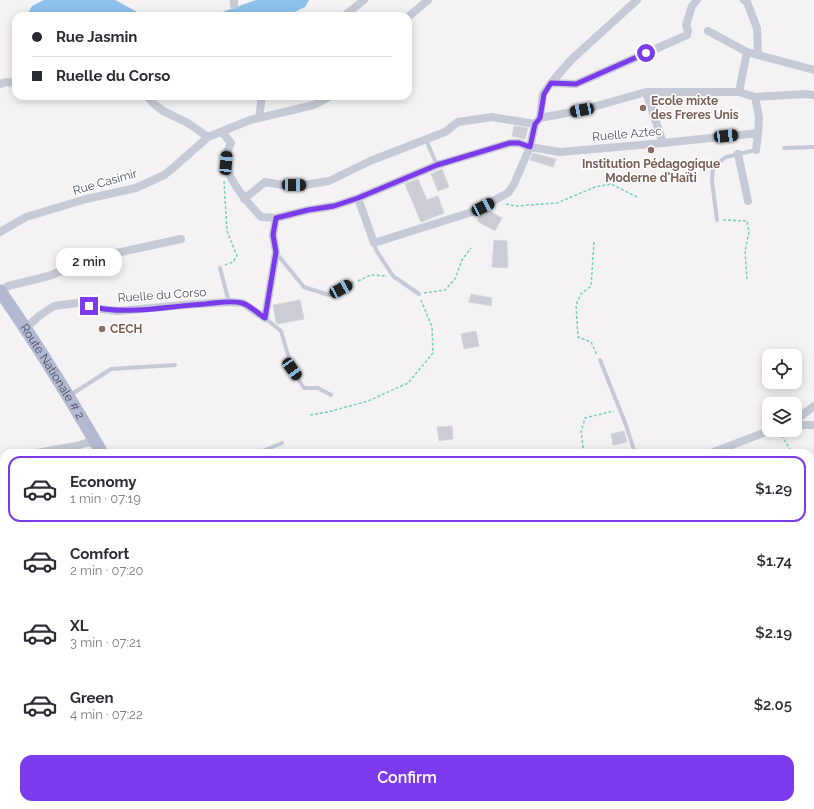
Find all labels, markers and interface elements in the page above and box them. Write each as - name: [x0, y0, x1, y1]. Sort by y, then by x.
- text: Rue Jasmin: [56, 28, 137, 46]
- route start: [637, 44, 655, 62]
- text: Ruelle du Corso: [56, 67, 170, 85]
- place label: Ecole mixte des Freres Unis: [651, 94, 739, 122]
- car: [569, 102, 595, 118]
- marker: Ecole mixte des Freres Unis: [638, 103, 648, 113]
- street label: Ruelle Aztec: [592, 124, 663, 144]
- car: [713, 129, 739, 143]
- marker: Institution Pédagogique Moderne d'Haïti: [646, 145, 656, 155]
- car: [219, 151, 233, 175]
- place label: Institution Pédagogique Moderne d'Haïti: [582, 157, 720, 185]
- street label: Rue Casimir: [71, 166, 139, 198]
- car: [282, 179, 306, 191]
- car: [470, 196, 496, 218]
- callout: 2 min: [56, 248, 122, 276]
- text: 2 min: [72, 254, 106, 269]
- car: [328, 278, 354, 300]
- street label: Ruelle du Corso: [117, 285, 207, 305]
- route end: [80, 297, 98, 315]
- street label: Route Nationale # 2: [17, 321, 87, 422]
- place label: CECH: [110, 322, 143, 336]
- marker: CECH: [97, 324, 107, 334]
- map controls: [762, 349, 802, 437]
- button: locate: [762, 349, 802, 389]
- car: [280, 356, 304, 382]
- button: layers: [762, 397, 802, 437]
- icon: car: [22, 471, 58, 507]
- text: Economy: [70, 473, 137, 491]
- text: $1.29: [755, 480, 792, 498]
- text: 1 min · 07:19: [70, 491, 141, 506]
- icon: car: [22, 543, 58, 579]
- text: Comfort: [70, 545, 129, 563]
- text: $1.74: [757, 552, 792, 570]
- text: 2 min · 07:20: [70, 563, 144, 578]
- icon: car: [22, 615, 58, 651]
- text: XL: [70, 617, 88, 635]
- text: $2.19: [755, 624, 792, 642]
- text: 3 min · 07:21: [70, 635, 141, 650]
- icon: car: [22, 687, 58, 723]
- text: Green: [70, 689, 114, 707]
- text: $2.05: [754, 696, 792, 714]
- text: 4 min · 07:22: [70, 707, 143, 722]
- button: Confirm: [20, 755, 794, 801]

